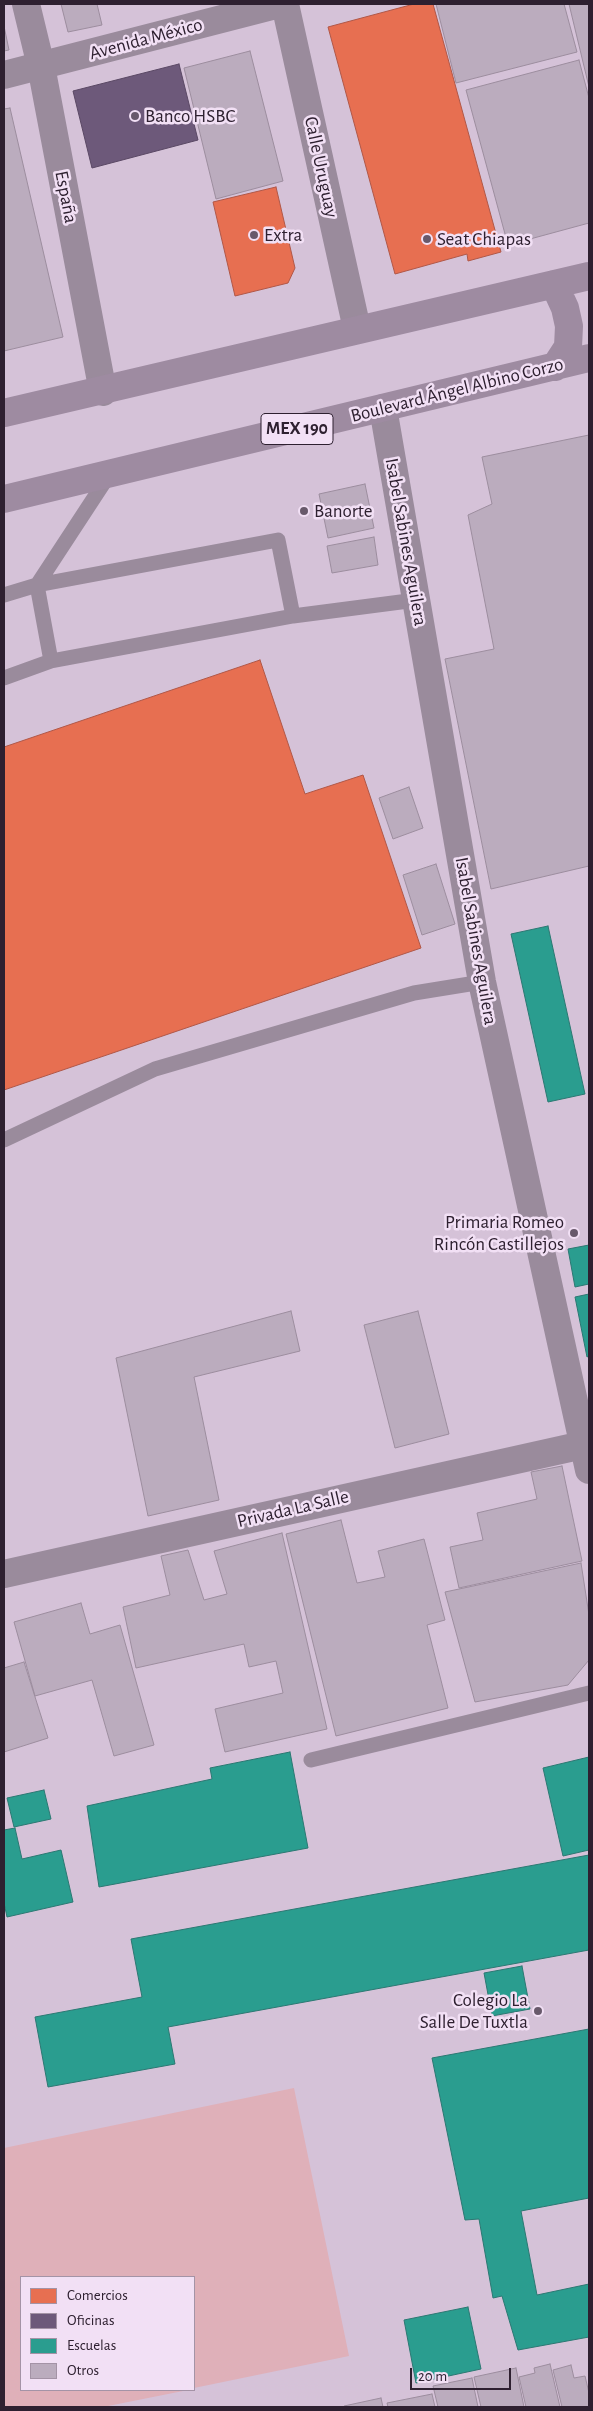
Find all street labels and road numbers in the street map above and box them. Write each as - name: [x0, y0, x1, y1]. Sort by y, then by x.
- street label: Avenida México: [87, 13, 205, 65]
- street label: Calle Uruguay: [299, 114, 343, 220]
- street label: España: [50, 169, 82, 225]
- street label: Boulevard Ángel Albino Corzo: [348, 353, 566, 427]
- road number: MEX 190: [261, 414, 333, 444]
- street label: Isabel Sabines Aguilera: [380, 456, 432, 628]
- street label: Isabel Sabines Aguilera: [450, 855, 502, 1027]
- street label: Privada La Salle: [235, 1485, 351, 1533]

